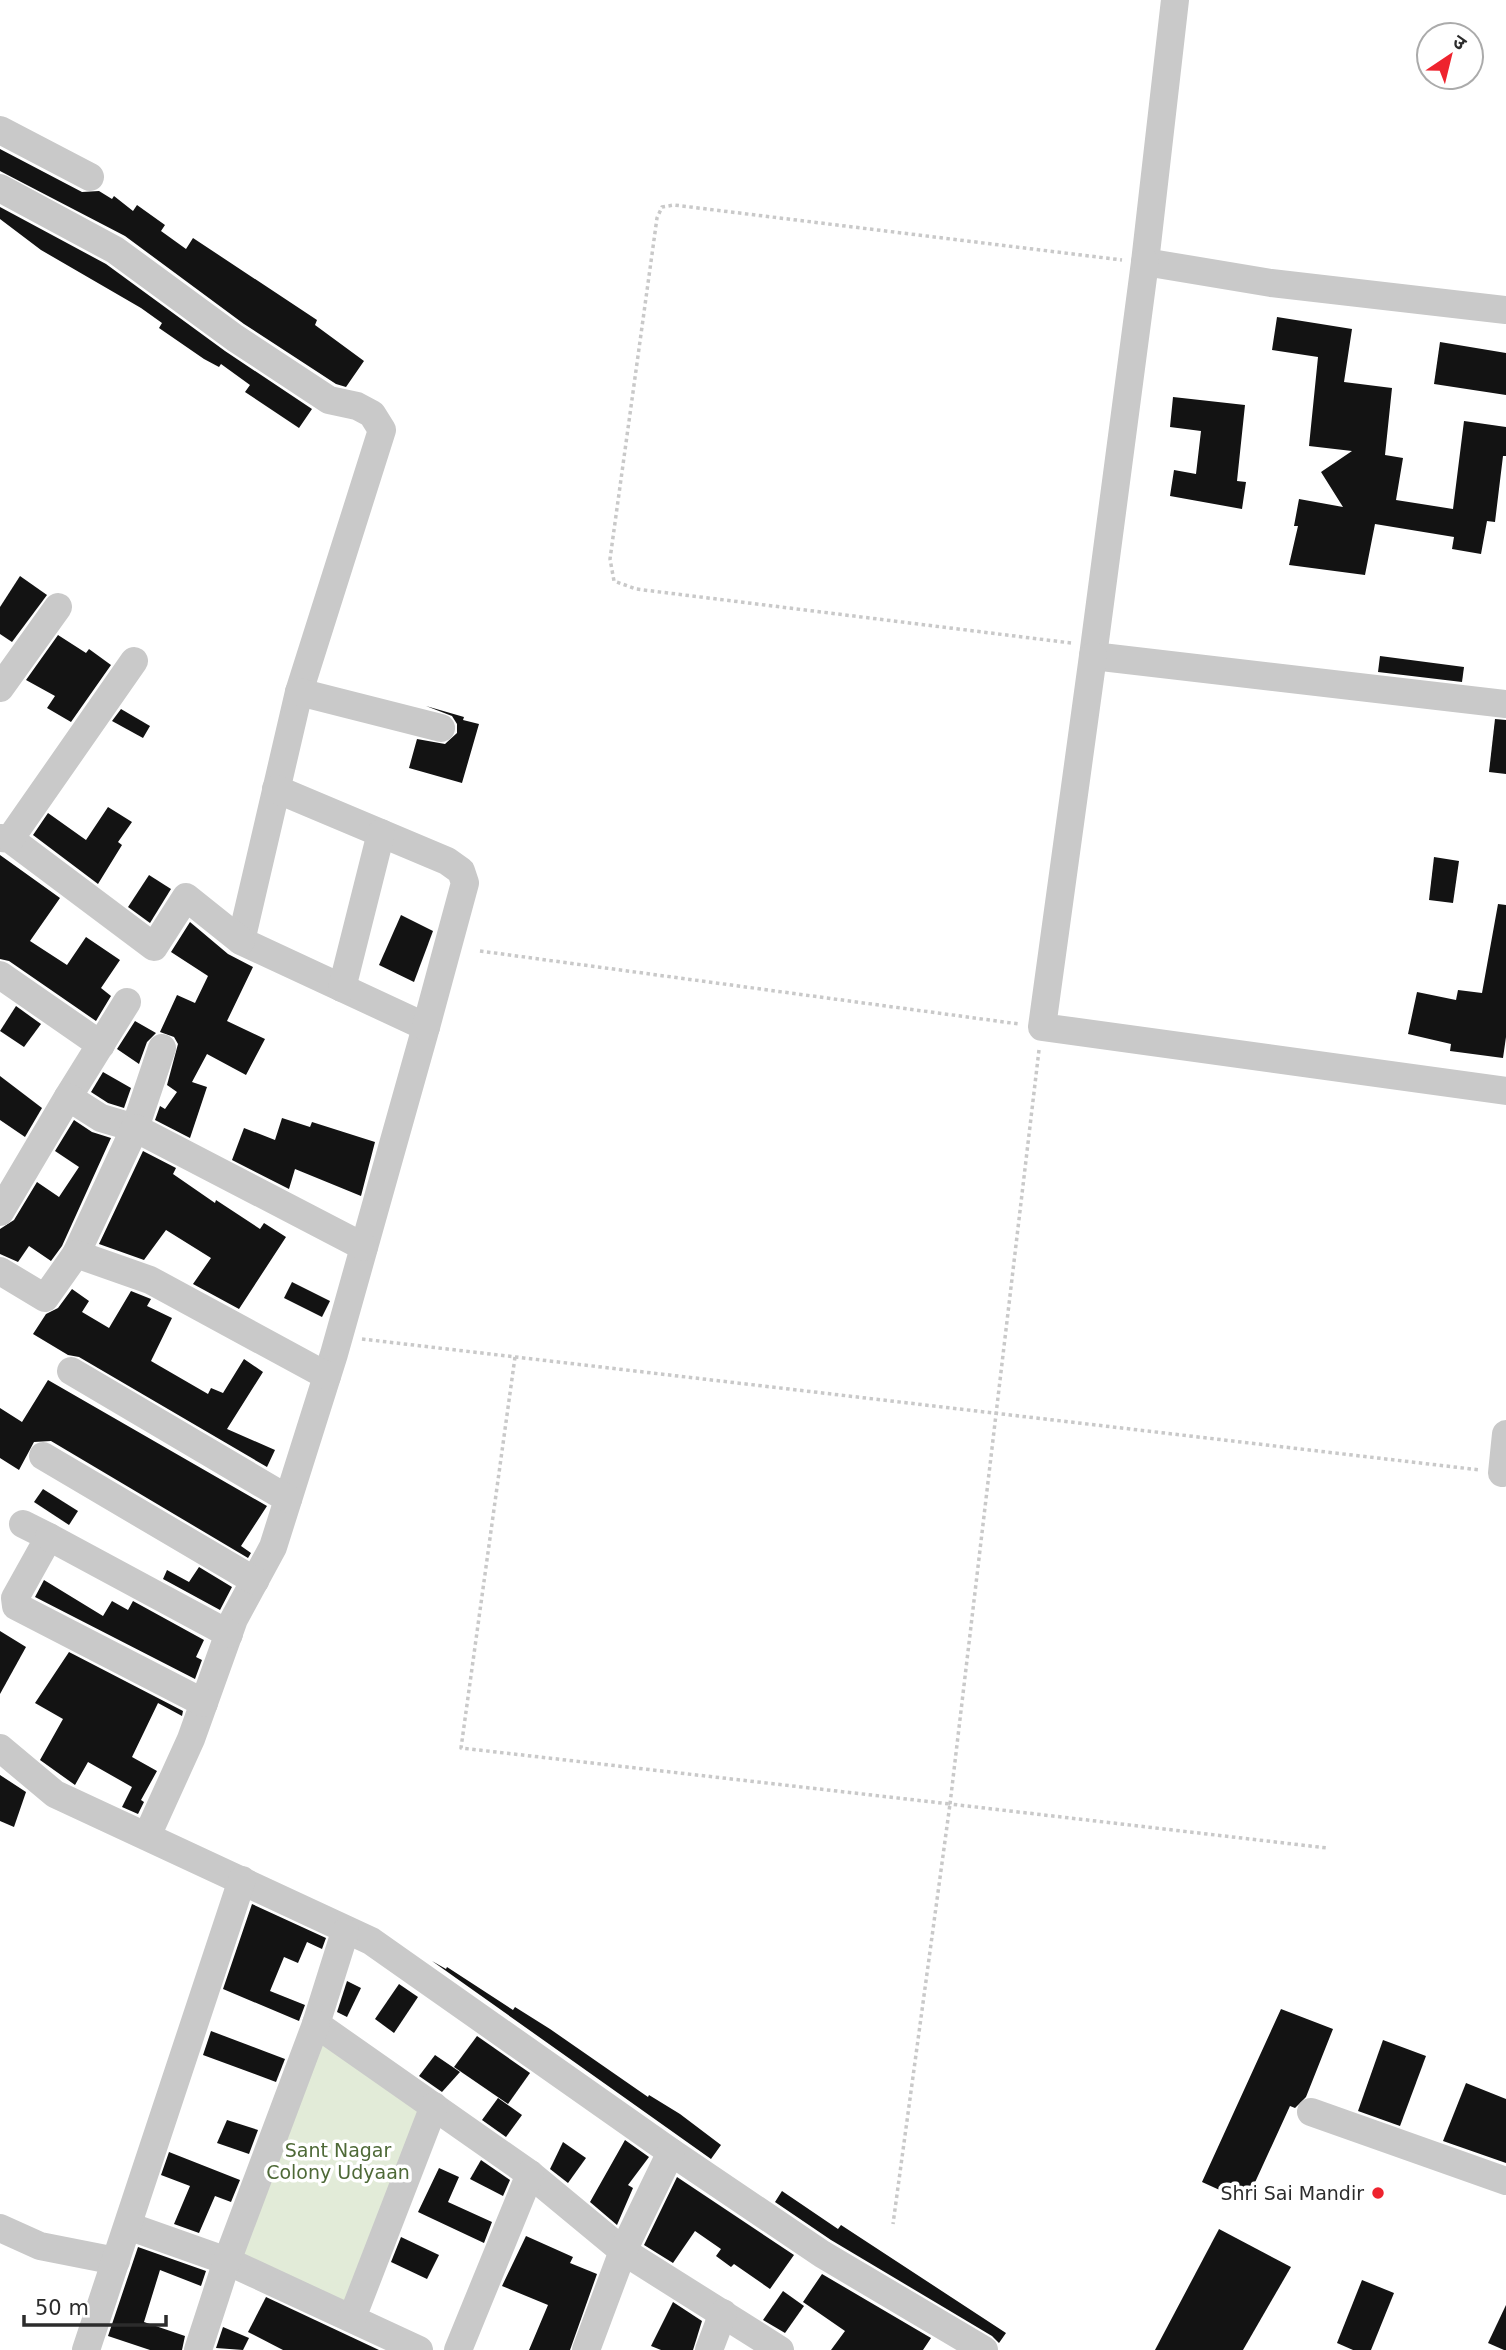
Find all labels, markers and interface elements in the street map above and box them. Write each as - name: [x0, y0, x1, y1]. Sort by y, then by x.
- north arrow: [1415, 21, 1485, 91]
- text: उ: [1449, 30, 1471, 55]
- park label: Sant Nagar Colony Udyaan: [266, 2139, 410, 2183]
- place label: Shri Sai Mandir: [1221, 2182, 1364, 2204]
- marker: Shri Sai Mandir: [1370, 2185, 1386, 2201]
- scale bar: [24, 2284, 166, 2328]
- text: 50 m: [35, 2296, 89, 2320]

